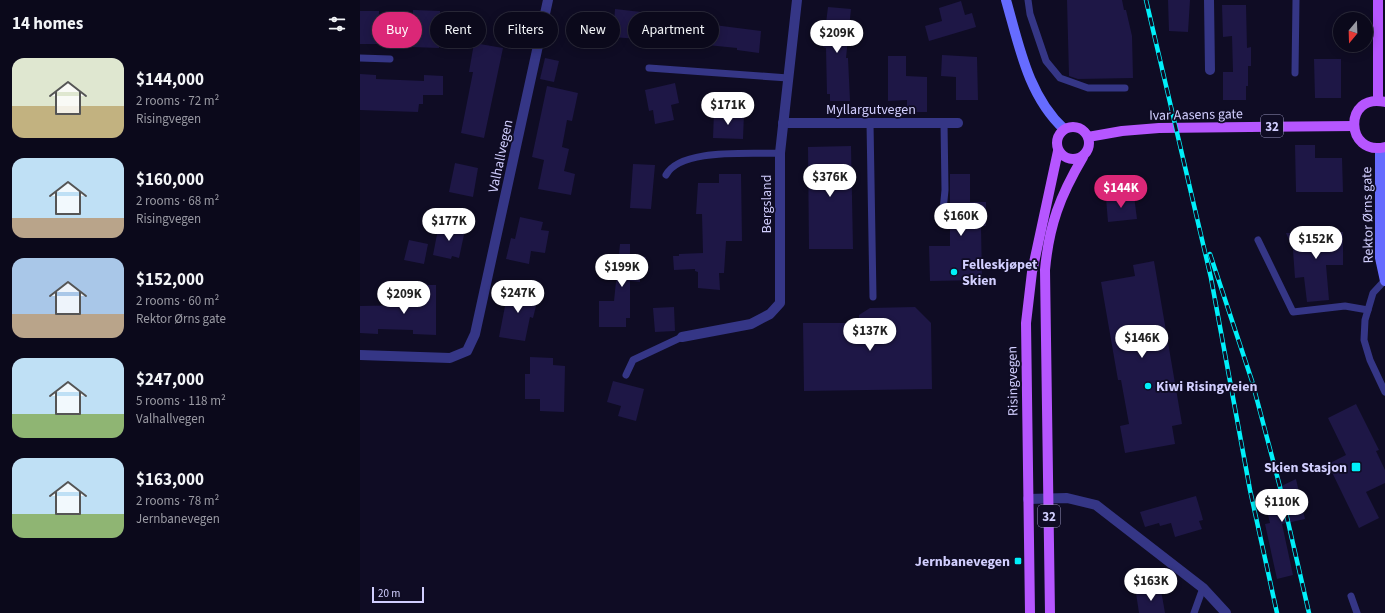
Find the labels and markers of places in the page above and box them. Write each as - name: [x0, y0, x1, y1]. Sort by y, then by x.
- pin: $209K: [809, 20, 865, 54]
- pin: $171K: [700, 92, 756, 126]
- pin: $376K: [802, 164, 858, 198]
- pin: $144K: [1093, 175, 1149, 209]
- pin: $160K: [933, 203, 989, 237]
- pin: $177K: [421, 208, 477, 242]
- pin: $152K: [1288, 226, 1344, 260]
- pin: $199K: [594, 254, 650, 288]
- place label: Felleskjøpet Skien: [962, 255, 1038, 291]
- marker: Felleskjøpet Skien: [949, 267, 959, 277]
- pin: $247K: [490, 280, 546, 314]
- pin: $209K: [376, 281, 432, 315]
- pin: $137K: [842, 318, 898, 352]
- pin: $146K: [1114, 325, 1170, 359]
- place label: Kiwi Risingveien: [1156, 377, 1257, 397]
- marker: Kiwi Risingveien: [1143, 381, 1153, 391]
- place label: Skien Stasjon: [1264, 458, 1347, 478]
- marker: Skien Stasjon: [1350, 461, 1362, 473]
- pin: $110K: [1254, 489, 1310, 523]
- place label: Jernbanevegen: [915, 552, 1010, 572]
- marker: Jernbanevegen: [1013, 556, 1023, 566]
- pin: $163K: [1123, 568, 1179, 602]

